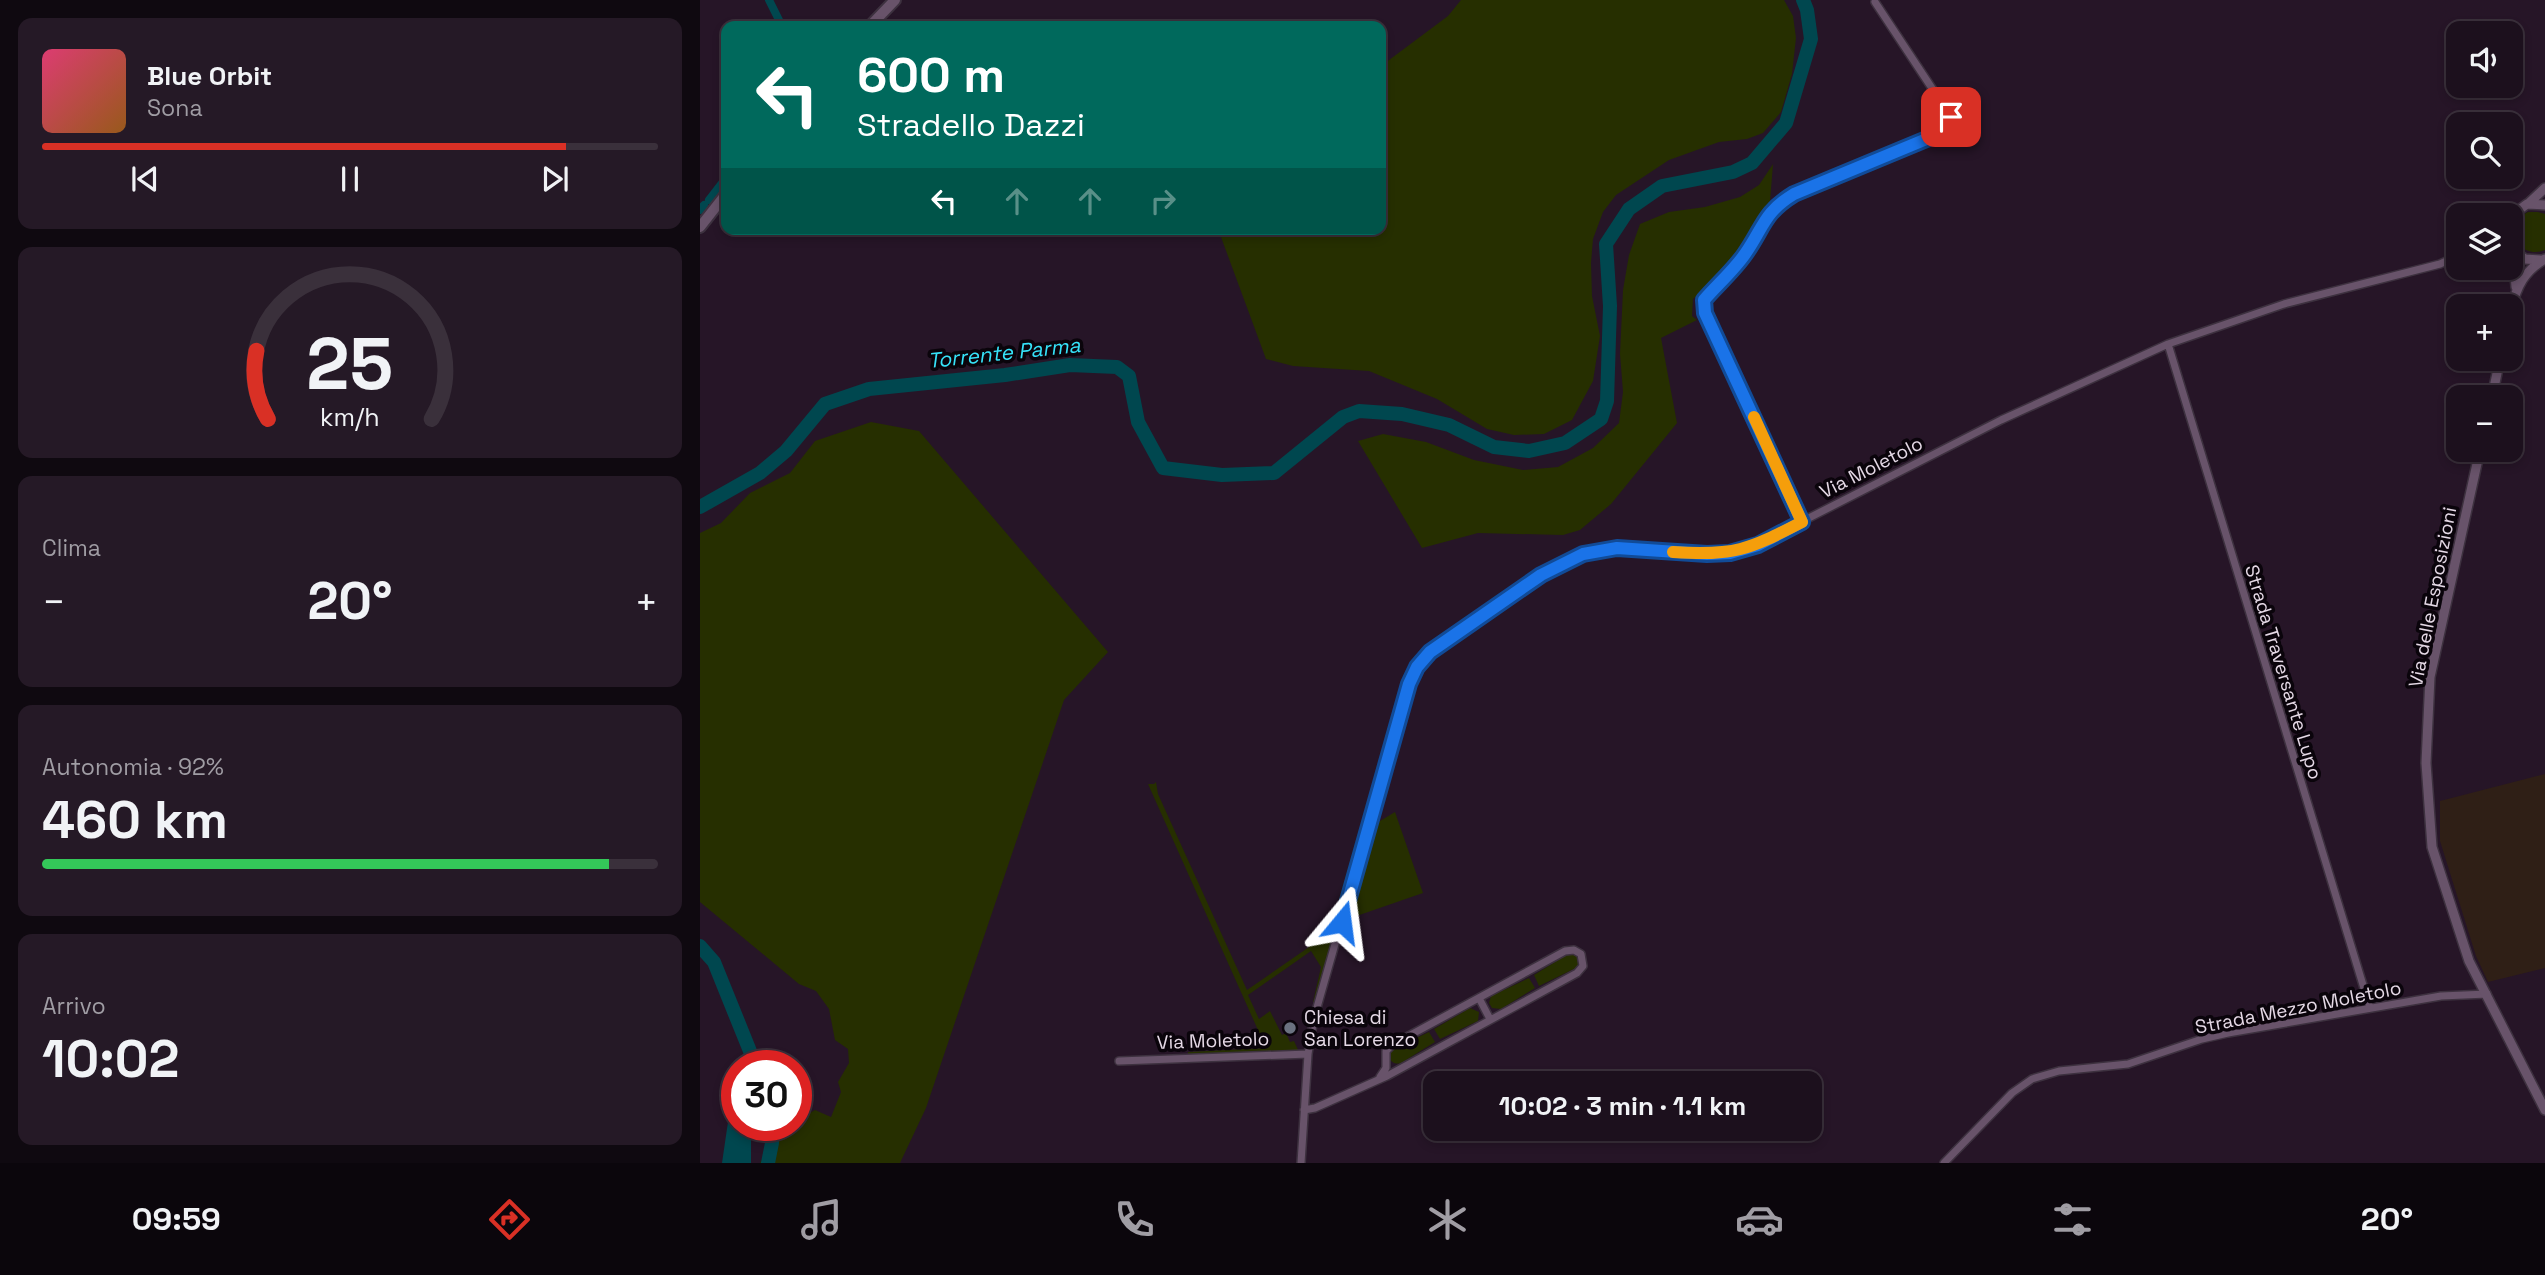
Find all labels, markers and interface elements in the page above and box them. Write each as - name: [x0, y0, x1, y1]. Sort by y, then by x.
- map controls: [2446, 21, 2523, 462]
- button: sound: [2446, 21, 2523, 98]
- text: 600 m: [857, 44, 1005, 106]
- icon: left: [742, 49, 833, 140]
- text: Blue Orbit: [147, 59, 272, 93]
- pin: [1921, 87, 1981, 147]
- text: Sona: [147, 93, 203, 123]
- icon: arrive: [1932, 98, 1970, 136]
- text: Stradello Dazzi: [857, 105, 1085, 145]
- button: search: [2446, 112, 2523, 189]
- icon: previous: [126, 160, 164, 198]
- icon: pause: [331, 160, 369, 198]
- icon: next: [536, 160, 574, 198]
- icon: left: [925, 182, 963, 220]
- icon: ahead: [998, 182, 1036, 220]
- icon: ahead: [1071, 182, 1109, 220]
- icon: right: [1144, 182, 1182, 220]
- button: layers: [2446, 203, 2523, 280]
- button: +: [2446, 294, 2523, 371]
- text: 25: [307, 317, 393, 410]
- water label: Torrente Parma: [926, 331, 1083, 374]
- button: −: [2446, 385, 2523, 462]
- text: km/h: [320, 400, 380, 432]
- street label: Via Moletolo: [1815, 431, 1927, 504]
- street label: Via delle Esposizioni: [2403, 505, 2462, 689]
- text: Clima: [42, 533, 101, 563]
- street label: Strada Traversante Lupo: [2239, 562, 2328, 783]
- text: 20°: [307, 568, 393, 634]
- text: −: [42, 578, 66, 626]
- text: +: [634, 578, 658, 626]
- text: Autonomia · 92%: [42, 752, 224, 782]
- text: 460 km: [42, 787, 228, 853]
- position arrow: [1305, 885, 1379, 959]
- street label: Strada Mezzo Moletolo: [2193, 975, 2403, 1040]
- text: Arrivo: [42, 991, 106, 1021]
- place label: Chiesa di San Lorenzo: [1304, 1005, 1416, 1052]
- marker: Chiesa di San Lorenzo: [1282, 1020, 1298, 1036]
- text: 10:02: [42, 1026, 179, 1092]
- street label: Via Moletolo: [1156, 1026, 1270, 1055]
- speed limit sign: 30: [721, 1050, 812, 1141]
- text: 10:02 · 3 min · 1.1 km: [1499, 1089, 1746, 1123]
- icon: directions: [485, 1195, 534, 1244]
- icon: music: [797, 1195, 846, 1244]
- icon: phone: [1110, 1195, 1159, 1244]
- icon: climate: [1423, 1195, 1472, 1244]
- icon: car: [1735, 1195, 1784, 1244]
- icon: filters: [2048, 1195, 2097, 1244]
- text: 09:59: [132, 1199, 221, 1239]
- text: 20°: [2361, 1199, 2413, 1239]

